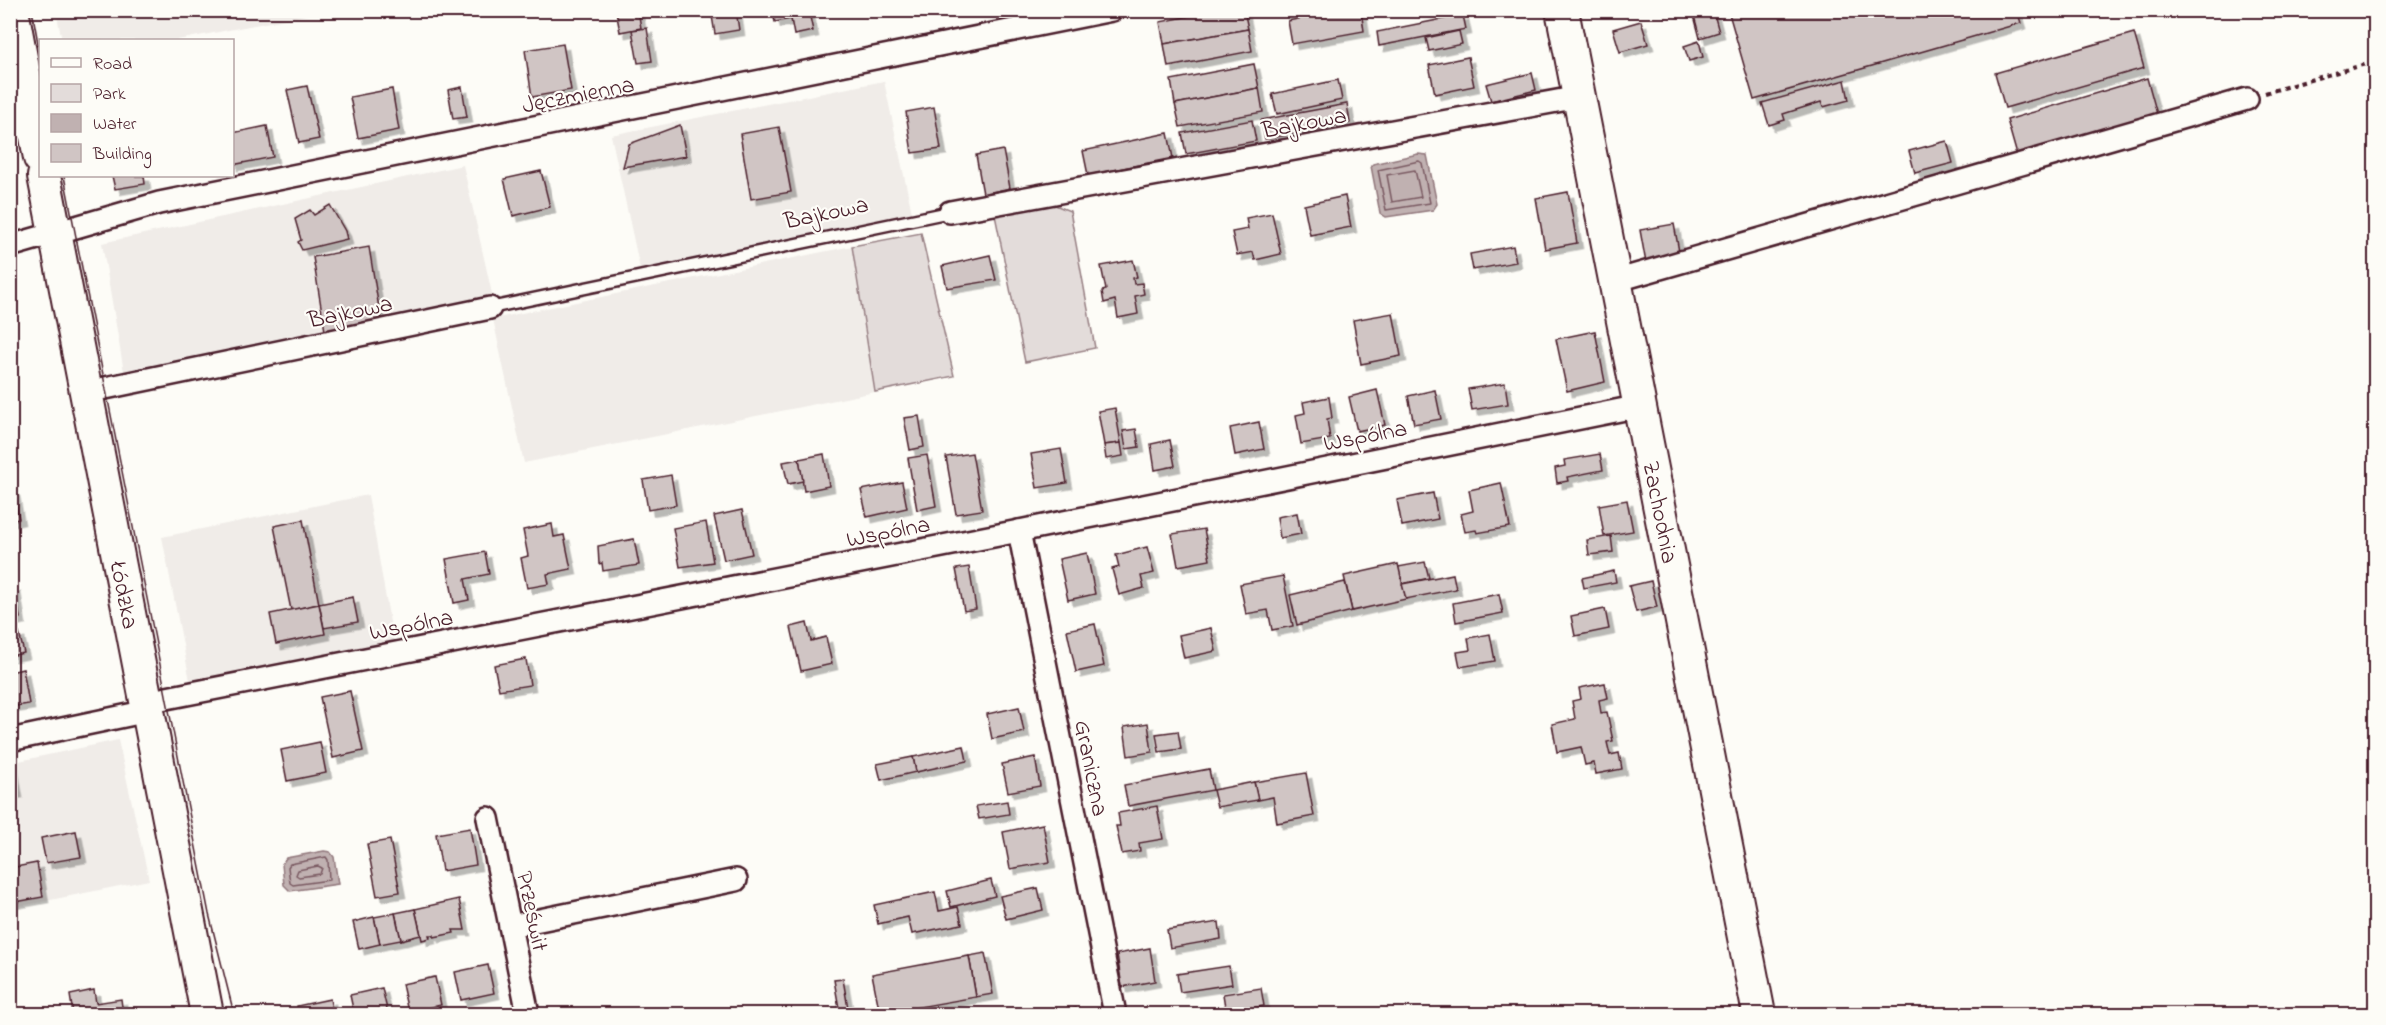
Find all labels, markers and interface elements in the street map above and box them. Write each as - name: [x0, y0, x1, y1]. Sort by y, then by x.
- legend: [39, 39, 234, 177]
- text: Road: [93, 52, 132, 78]
- street label: Jęczmienna: [519, 68, 638, 124]
- text: Park: [93, 82, 126, 108]
- street label: Bajkowa: [1258, 99, 1350, 150]
- text: Water: [93, 112, 137, 138]
- text: Building: [92, 142, 152, 169]
- street label: Bajkowa: [780, 188, 872, 241]
- street label: Bajkowa: [304, 287, 396, 340]
- street label: Wspólna: [1321, 412, 1410, 463]
- street label: Zachodnia: [1631, 458, 1686, 567]
- street label: Wspólna: [844, 508, 933, 559]
- street label: Łódzka: [99, 558, 146, 632]
- street label: Wspólna: [367, 601, 456, 652]
- street label: Graniczna: [1063, 717, 1116, 819]
- street label: Prześwit: [505, 868, 556, 955]

